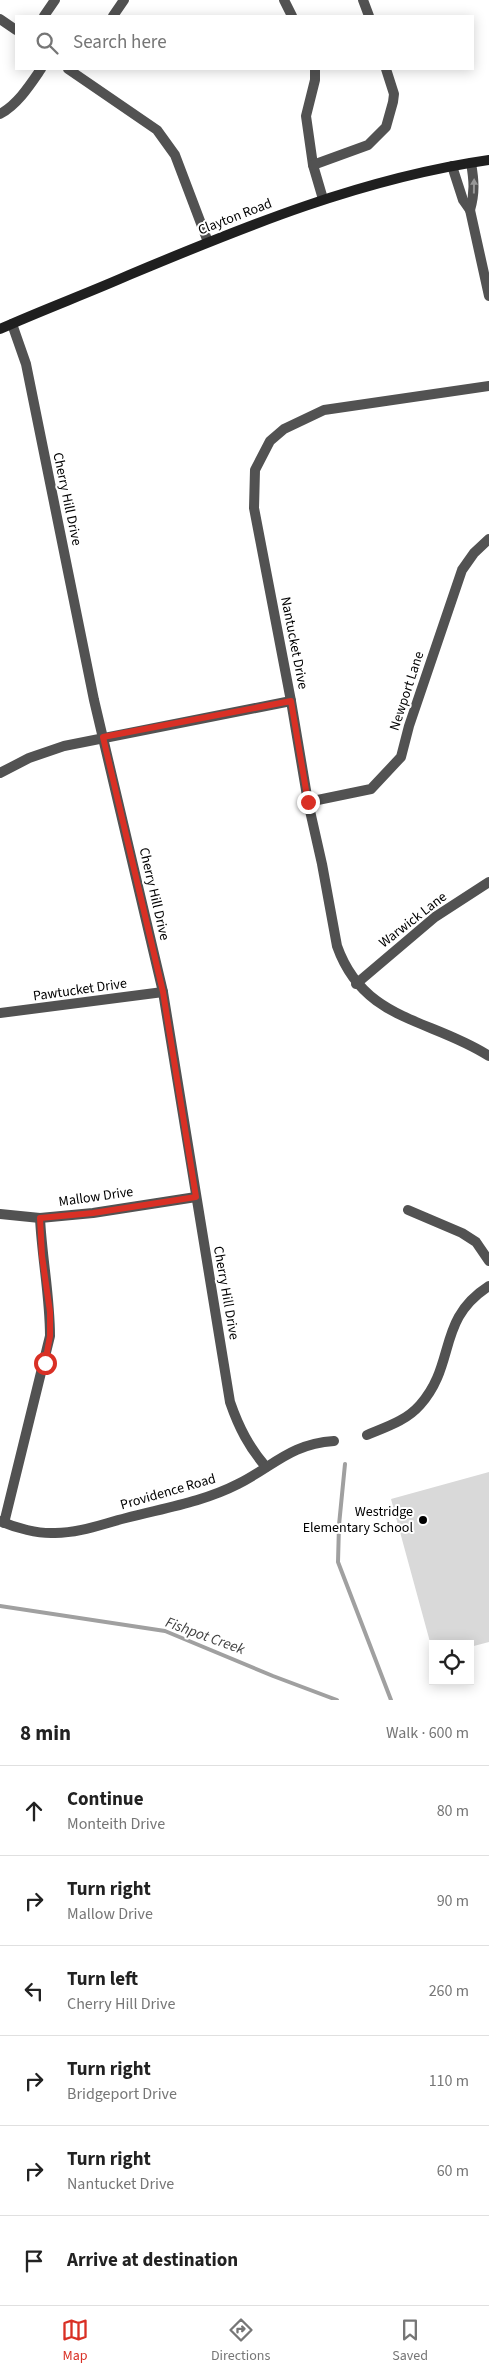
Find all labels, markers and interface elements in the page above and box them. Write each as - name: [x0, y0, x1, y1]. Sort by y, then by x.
- search box: [15, 15, 474, 70]
- icon: search: [33, 29, 61, 57]
- text: Search here: [73, 29, 167, 56]
- one-way arrow: [470, 178, 478, 194]
- street label: Clayton Road: [195, 194, 275, 240]
- street label: Cherry Hill Drive: [47, 451, 87, 548]
- street label: Nantucket Drive: [275, 595, 313, 691]
- street label: Newport Lane: [385, 649, 429, 733]
- route end: [297, 791, 320, 814]
- street label: Cherry Hill Drive: [134, 846, 174, 942]
- street label: Warwick Lane: [375, 887, 451, 953]
- street label: Pawtucket Drive: [32, 974, 128, 1006]
- street label: Mallow Drive: [57, 1182, 135, 1212]
- street label: Cherry Hill Drive: [208, 1245, 244, 1341]
- route start: [34, 1352, 57, 1375]
- street label: Providence Road: [118, 1469, 218, 1515]
- place label: Westridge Elementary School: [303, 1502, 413, 1538]
- marker: Westridge Elementary School: [417, 1514, 429, 1526]
- water label: Fishpot Creek: [162, 1612, 248, 1660]
- map controls: [429, 1640, 474, 1685]
- button: locate: [429, 1640, 474, 1685]
- text: 8 min: [20, 1718, 71, 1748]
- text: Walk · 600 m: [386, 1722, 469, 1744]
- text: Continue: [67, 1786, 144, 1813]
- icon: ahead: [20, 1797, 48, 1825]
- text: 80 m: [437, 1800, 469, 1822]
- text: Monteith Drive: [67, 1813, 165, 1835]
- text: Turn right: [67, 1876, 151, 1903]
- icon: right: [20, 1887, 48, 1915]
- text: 90 m: [437, 1890, 469, 1912]
- text: Mallow Drive: [67, 1903, 153, 1925]
- text: Turn left: [67, 1966, 138, 1993]
- icon: left: [20, 1977, 48, 2005]
- text: 260 m: [429, 1980, 469, 2002]
- text: Cherry Hill Drive: [67, 1993, 175, 2015]
- text: Turn right: [67, 2056, 151, 2083]
- icon: right: [20, 2067, 48, 2095]
- text: 110 m: [429, 2070, 469, 2092]
- text: Bridgeport Drive: [67, 2083, 177, 2105]
- text: Turn right: [67, 2146, 151, 2173]
- icon: right: [20, 2157, 48, 2185]
- text: 60 m: [437, 2160, 469, 2182]
- text: Nantucket Drive: [67, 2173, 174, 2195]
- icon: arrive: [20, 2247, 48, 2275]
- text: Arrive at destination: [67, 2247, 238, 2274]
- tab: Map: [61, 2316, 89, 2366]
- tab: Directions: [211, 2316, 270, 2366]
- tab: Saved: [392, 2316, 428, 2366]

